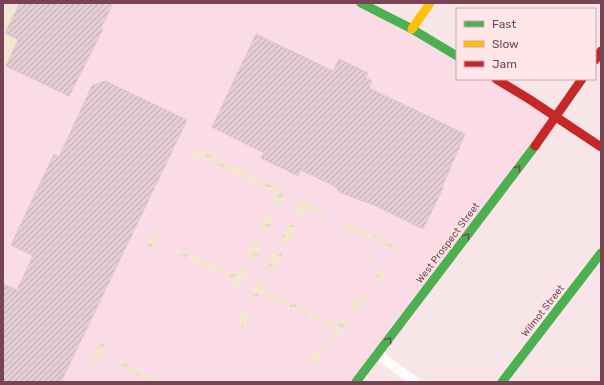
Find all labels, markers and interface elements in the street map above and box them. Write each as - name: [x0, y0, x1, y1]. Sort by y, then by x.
- legend: [456, 8, 596, 80]
- text: Fast: [492, 17, 516, 31]
- text: Slow: [492, 37, 519, 51]
- text: Jam: [492, 57, 517, 71]
- one-way arrow: [514, 165, 521, 172]
- street label: West Prospect Street: [414, 200, 482, 286]
- one-way arrow: [462, 234, 469, 241]
- street label: Wilmot Street: [519, 283, 567, 339]
- one-way arrow: [384, 338, 391, 345]

